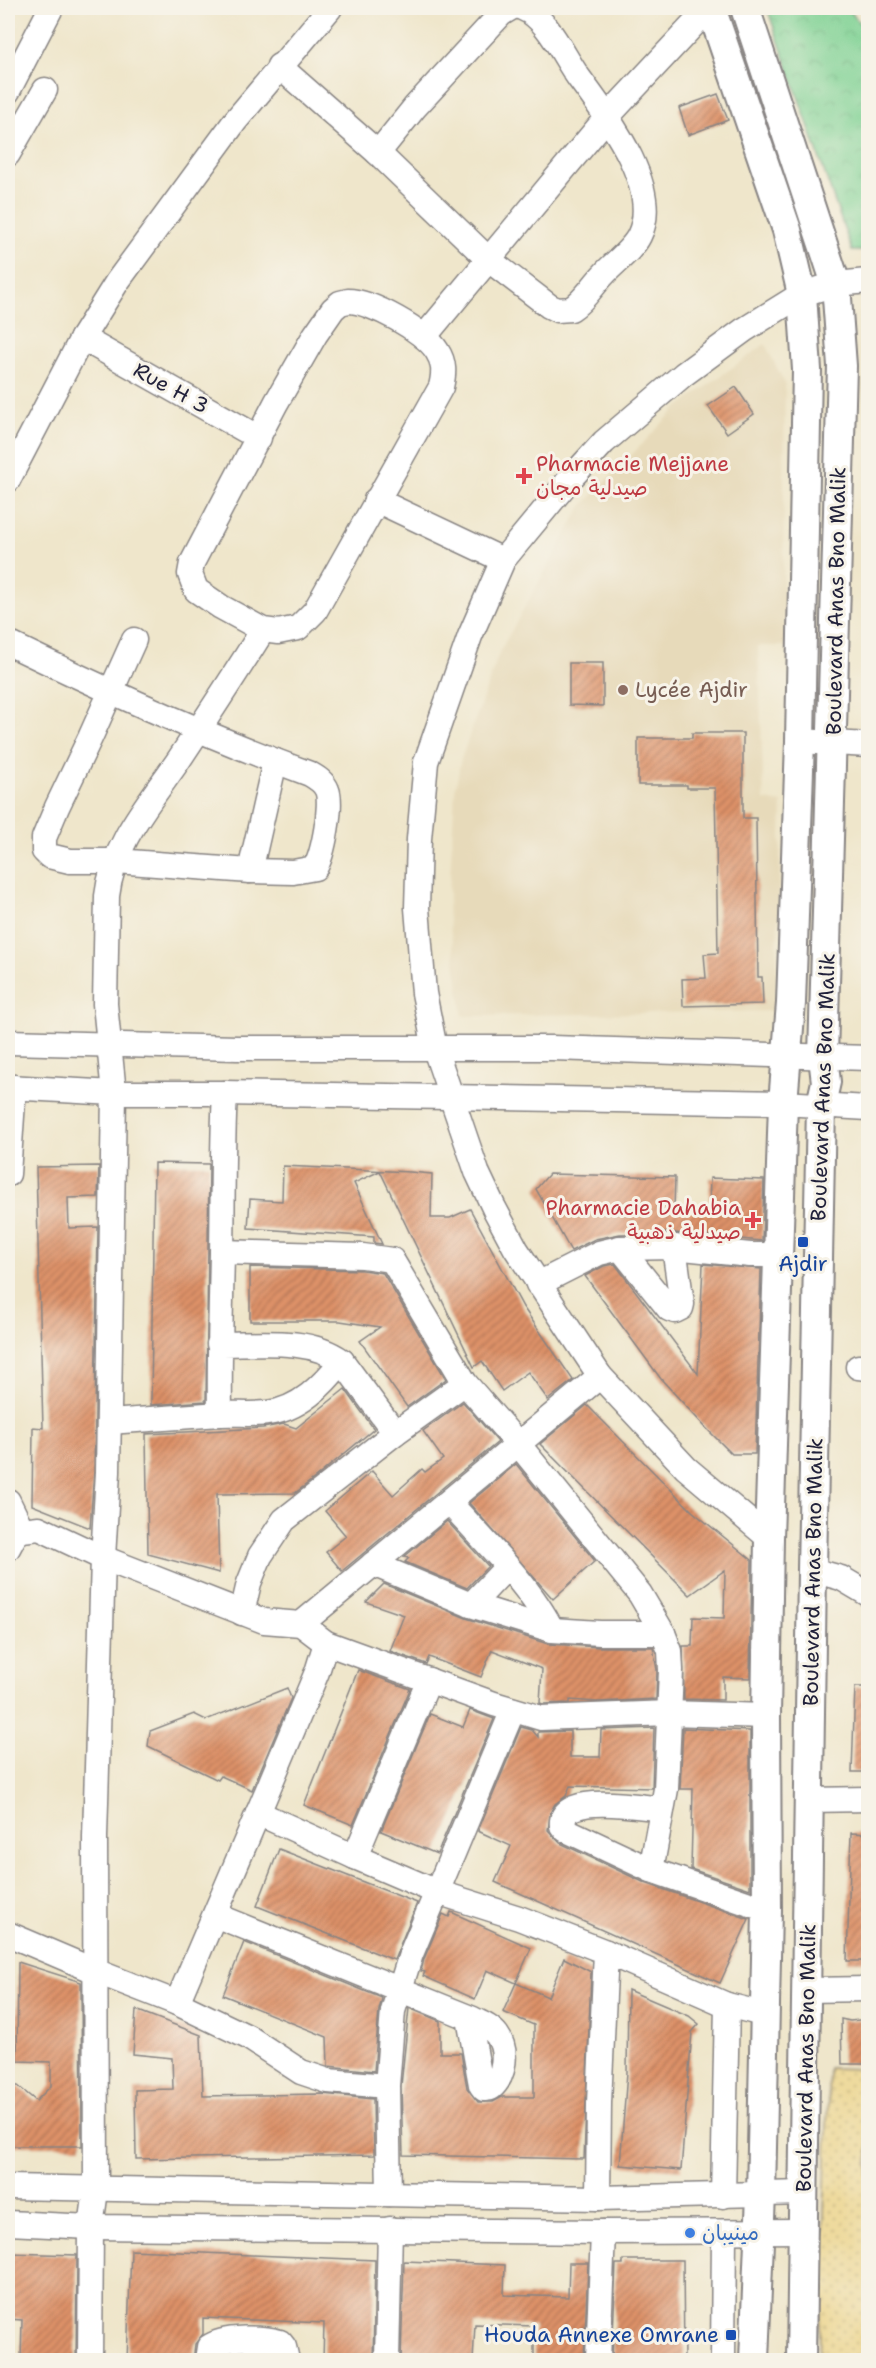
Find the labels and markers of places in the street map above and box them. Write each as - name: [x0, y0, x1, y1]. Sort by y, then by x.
- place label: Pharmacie Mejjane صيدلية مجان: [536, 450, 729, 502]
- marker: Pharmacie Mejjane صيدلية مجان: [517, 469, 531, 483]
- place label: Lycée Ajdir: [635, 676, 748, 704]
- marker: Lycée Ajdir: [616, 683, 630, 697]
- place label: Pharmacie Dahabia صيدلية ذهبية: [546, 1194, 741, 1246]
- marker: Pharmacie Dahabia صيدلية ذهبية: [746, 1213, 760, 1227]
- marker: Ajdir: [796, 1235, 810, 1249]
- place label: Ajdir: [778, 1250, 828, 1278]
- place label: مينيبان: [702, 2219, 759, 2247]
- marker: مينيبان: [683, 2226, 697, 2240]
- place label: Houda Annexe Omrane: [484, 2321, 719, 2349]
- marker: Houda Annexe Omrane: [724, 2328, 738, 2342]

